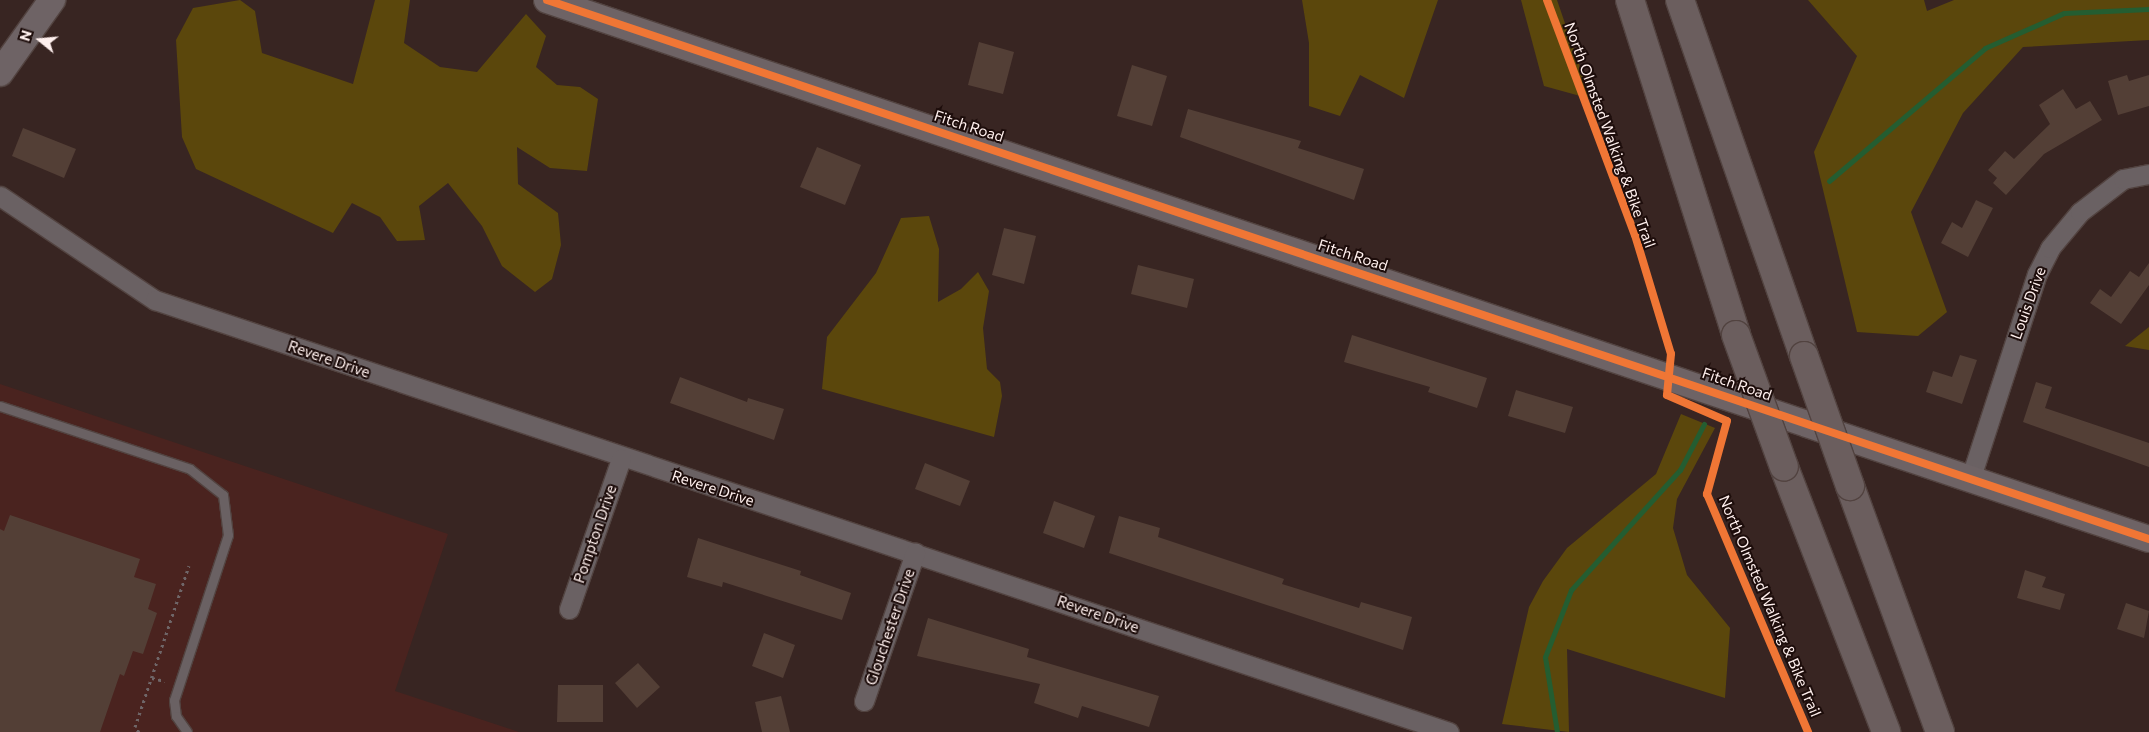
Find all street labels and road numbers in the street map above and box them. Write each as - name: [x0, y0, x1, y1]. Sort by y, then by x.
- street label: North Olmsted Walking & Bike Trail: [1561, 20, 1659, 250]
- street label: Fitch Road: [932, 106, 1006, 146]
- street label: Fitch Road: [1316, 235, 1390, 275]
- street label: Louis Drive: [2007, 264, 2049, 342]
- street label: Revere Drive: [286, 337, 372, 381]
- street label: Fitch Road: [1700, 364, 1774, 404]
- street label: Revere Drive: [670, 466, 756, 510]
- street label: Pompton Drive: [570, 483, 620, 585]
- street label: North Olmsted Walking & Bike Trail: [1715, 493, 1825, 719]
- street label: Glouchester Drive: [862, 566, 918, 688]
- street label: Revere Drive: [1055, 592, 1141, 636]

